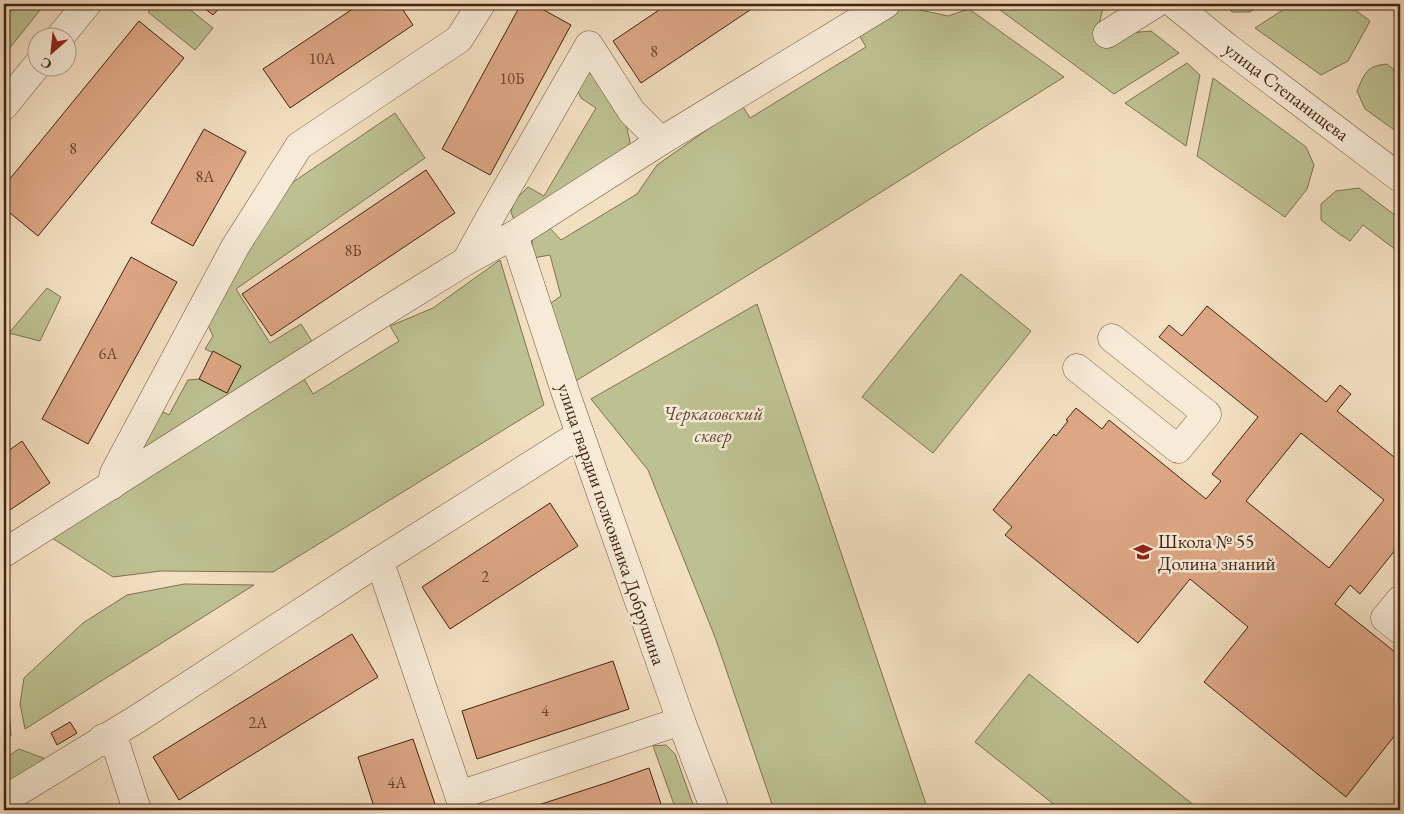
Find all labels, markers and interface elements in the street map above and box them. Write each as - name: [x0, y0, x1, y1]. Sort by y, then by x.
- north arrow: [28, 28, 78, 78]
- street label: улица Степанищева: [1219, 36, 1354, 147]
- house number: 8: [650, 41, 658, 62]
- house number: 10А: [309, 48, 336, 69]
- text: С: [38, 53, 55, 74]
- house number: 10Б: [500, 68, 524, 89]
- house number: 8: [69, 138, 77, 159]
- house number: 8А: [196, 166, 215, 187]
- house number: 8Б: [344, 240, 362, 261]
- house number: 6А: [99, 343, 118, 364]
- street label: улица гвардии полковника Добрушина: [551, 380, 672, 669]
- park label: Черкасовский сквер: [663, 401, 763, 448]
- place label: Школа № 55 Долина знаний: [1158, 529, 1275, 576]
- school or university icon: Школа № 55 Долина знаний: [1132, 541, 1154, 563]
- house number: 2: [481, 566, 489, 587]
- house number: 4: [541, 700, 549, 721]
- house number: 2А: [249, 712, 268, 733]
- house number: 4А: [388, 772, 407, 793]

